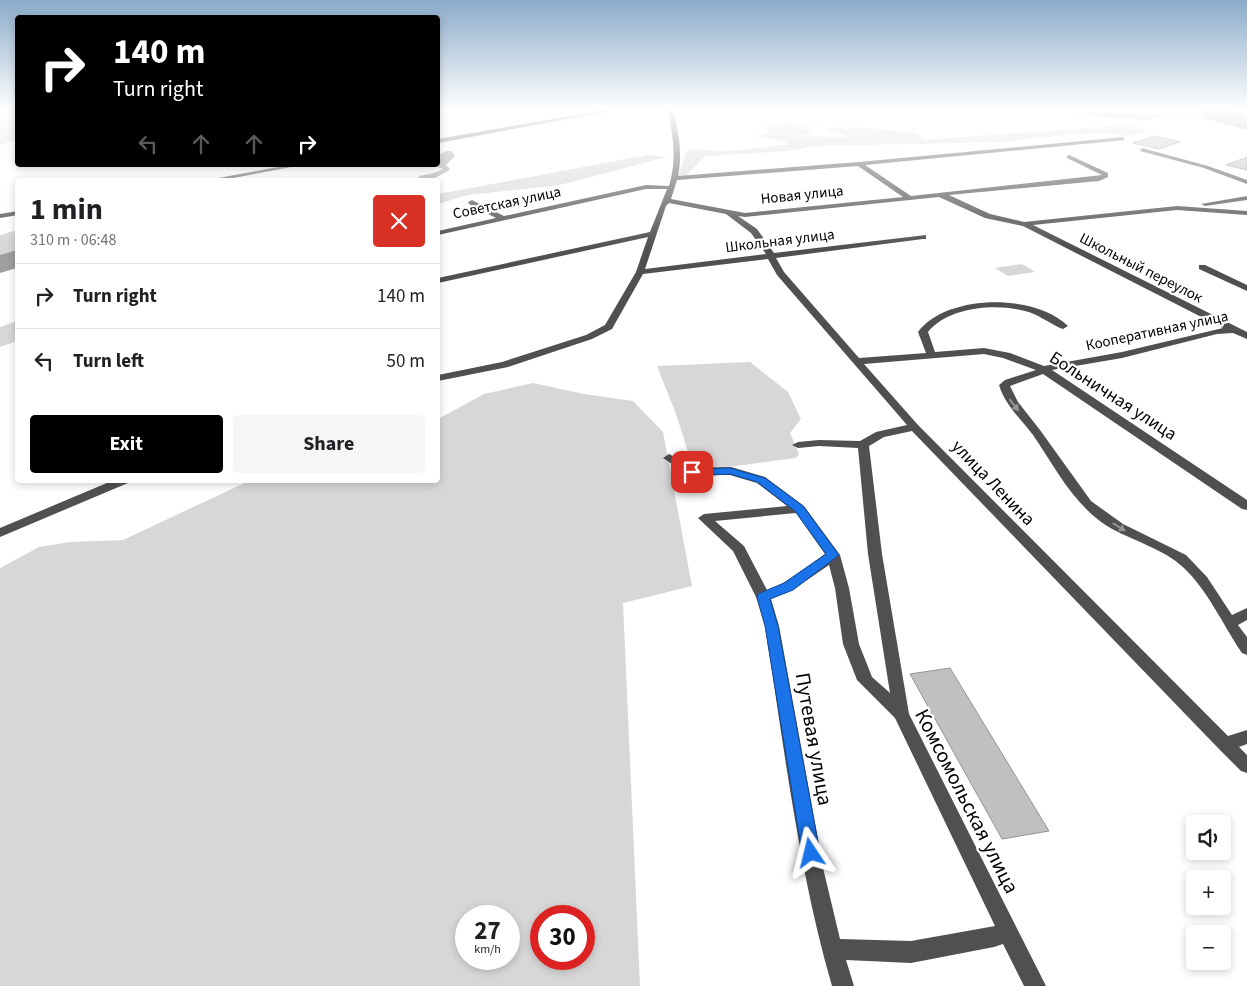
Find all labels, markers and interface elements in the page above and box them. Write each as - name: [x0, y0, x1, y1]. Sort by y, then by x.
- text: 140 m: [113, 27, 205, 77]
- icon: right: [30, 35, 95, 100]
- text: Turn right: [113, 73, 203, 105]
- icon: left: [134, 130, 162, 158]
- icon: ahead: [187, 130, 215, 158]
- icon: ahead: [240, 130, 268, 158]
- icon: right: [293, 130, 321, 158]
- street label: Новая улица: [760, 180, 844, 210]
- street label: Советская улица: [451, 181, 563, 225]
- text: 1 min: [30, 188, 103, 231]
- button: close: [373, 195, 425, 247]
- street label: Школьная улица: [724, 224, 836, 258]
- street label: Школьный переулок: [1076, 228, 1207, 308]
- text: 310 m · 06:48: [30, 229, 117, 251]
- icon: right: [30, 282, 58, 310]
- text: Turn right: [73, 283, 157, 310]
- text: 140 m: [377, 283, 425, 310]
- street label: Кооперативная улица: [1084, 306, 1230, 356]
- street label: Больничная улица: [1044, 345, 1182, 447]
- icon: left: [30, 347, 58, 375]
- text: Turn left: [73, 348, 144, 375]
- text: 50 m: [387, 348, 425, 375]
- one-way arrow: [1009, 398, 1020, 411]
- button: Exit: [30, 415, 223, 473]
- button: Share: [233, 415, 425, 473]
- street label: улица Ленина: [946, 435, 1040, 531]
- pin: [671, 451, 713, 493]
- icon: arrive: [678, 458, 706, 486]
- one-way arrow: [1113, 522, 1126, 531]
- street label: Путевая улица: [788, 670, 840, 808]
- street label: Комсомольская улица: [907, 703, 1027, 899]
- map controls: [1186, 815, 1231, 970]
- button: sound: [1186, 815, 1231, 860]
- position arrow: [784, 826, 836, 878]
- button: +: [1186, 870, 1231, 915]
- speed limit sign: 30: [530, 905, 595, 970]
- text: 27: [474, 913, 501, 949]
- button: −: [1186, 925, 1231, 970]
- text: km/h: [474, 941, 501, 958]

